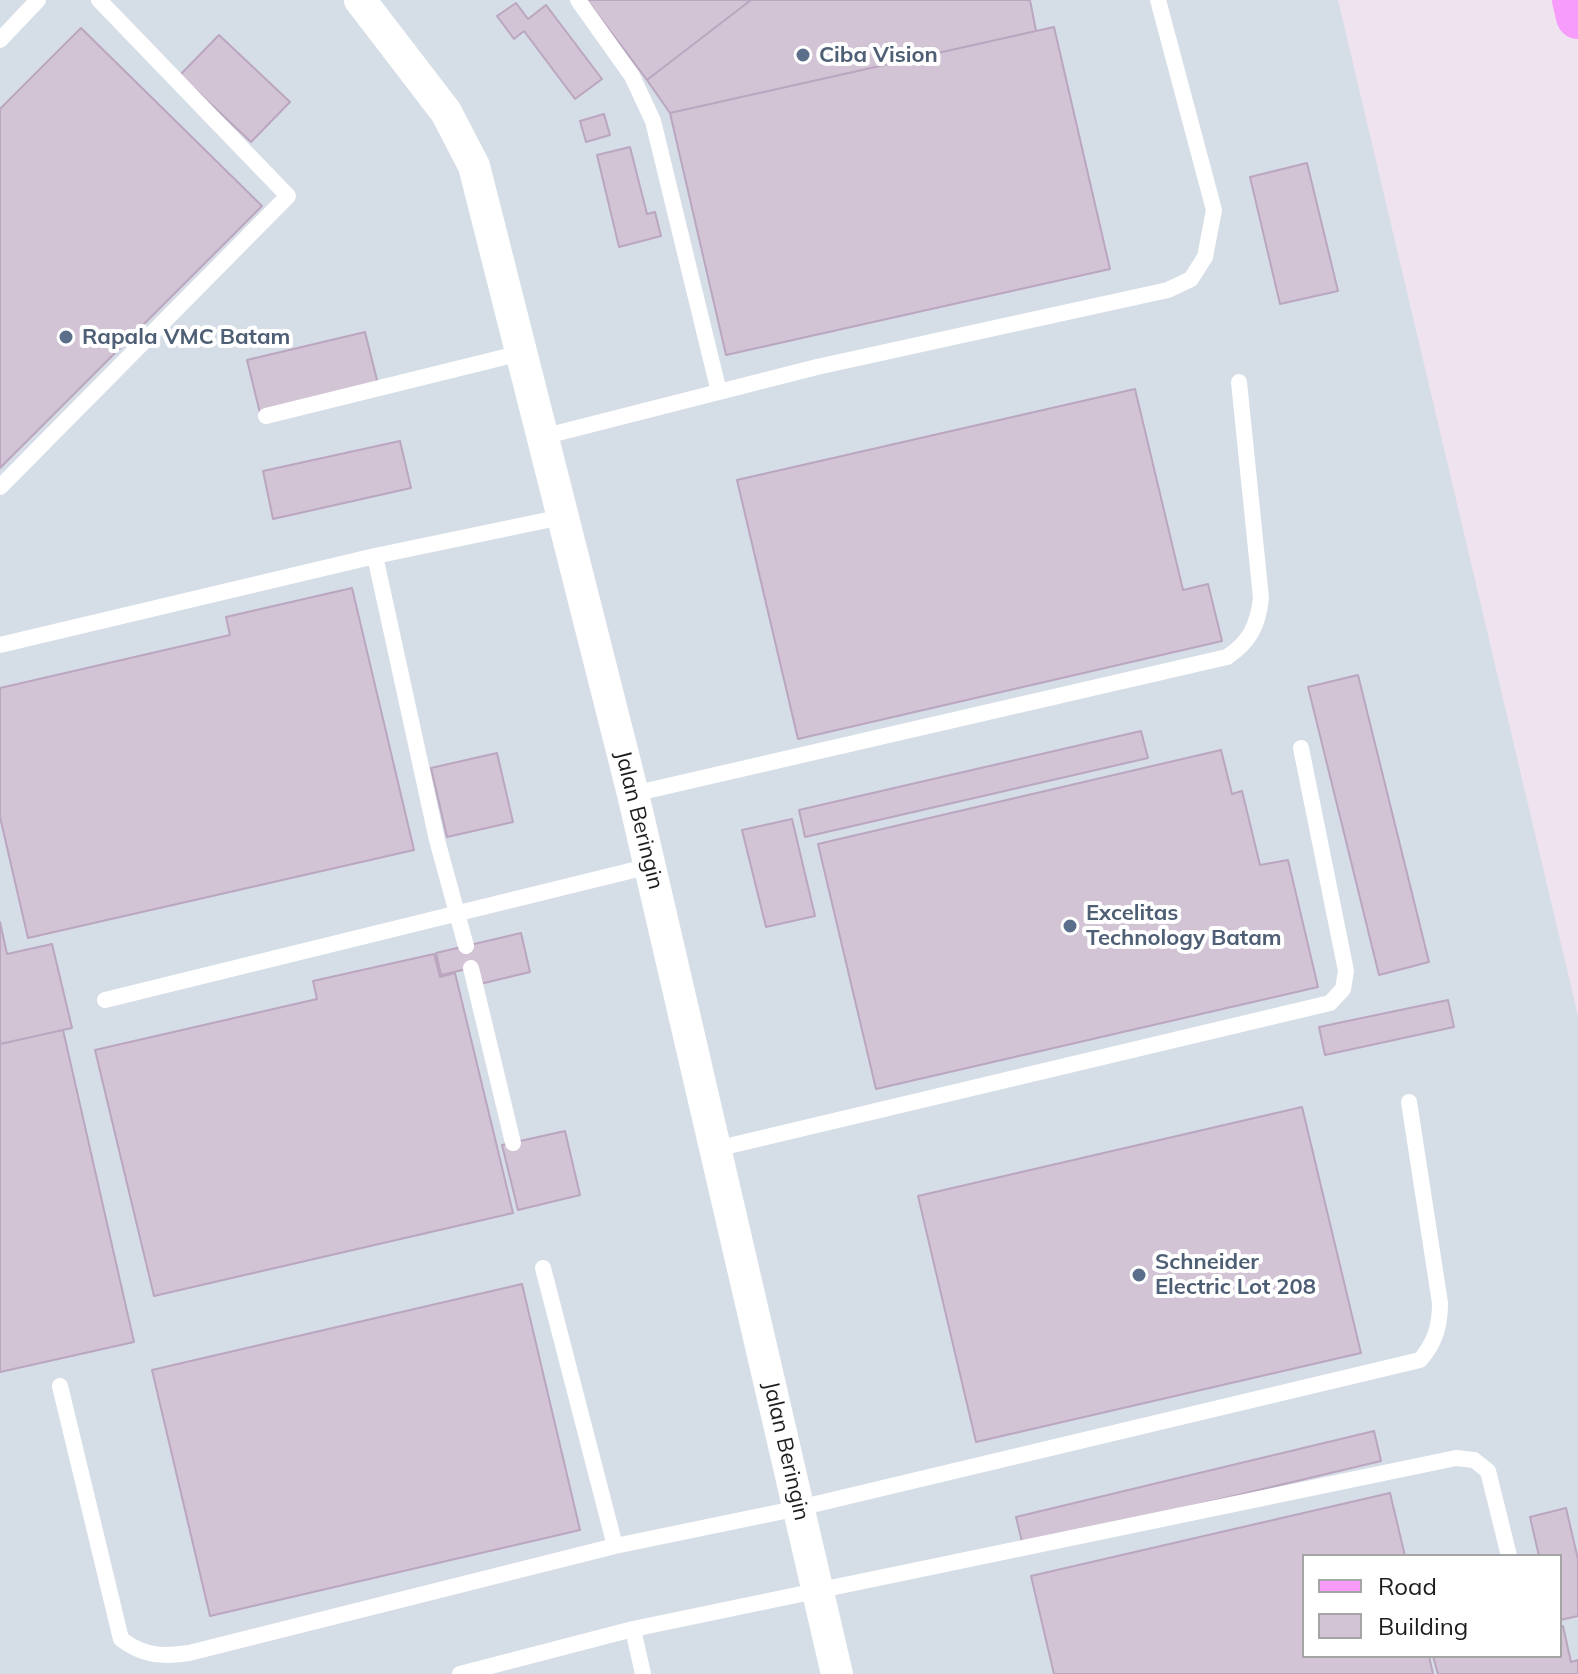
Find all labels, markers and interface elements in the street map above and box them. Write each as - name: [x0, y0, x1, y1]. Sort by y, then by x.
- place label: Ciba Vision: [819, 42, 938, 68]
- marker: Ciba Vision: [794, 46, 812, 64]
- place label: Rapala VMC Batam: [82, 324, 290, 350]
- marker: Rapala VMC Batam: [57, 328, 75, 346]
- street label: Jalan Beringin: [609, 748, 669, 892]
- place label: Excelitas Technology Batam: [1086, 900, 1282, 952]
- marker: Excelitas Technology Batam: [1061, 917, 1079, 935]
- place label: Schneider Electric Lot 208: [1155, 1249, 1316, 1300]
- marker: Schneider Electric Lot 208: [1130, 1266, 1148, 1284]
- street label: Jalan Beringin: [757, 1379, 815, 1523]
- legend: [1302, 1554, 1562, 1658]
- text: Road: [1378, 1571, 1437, 1601]
- text: Building: [1378, 1611, 1468, 1641]

